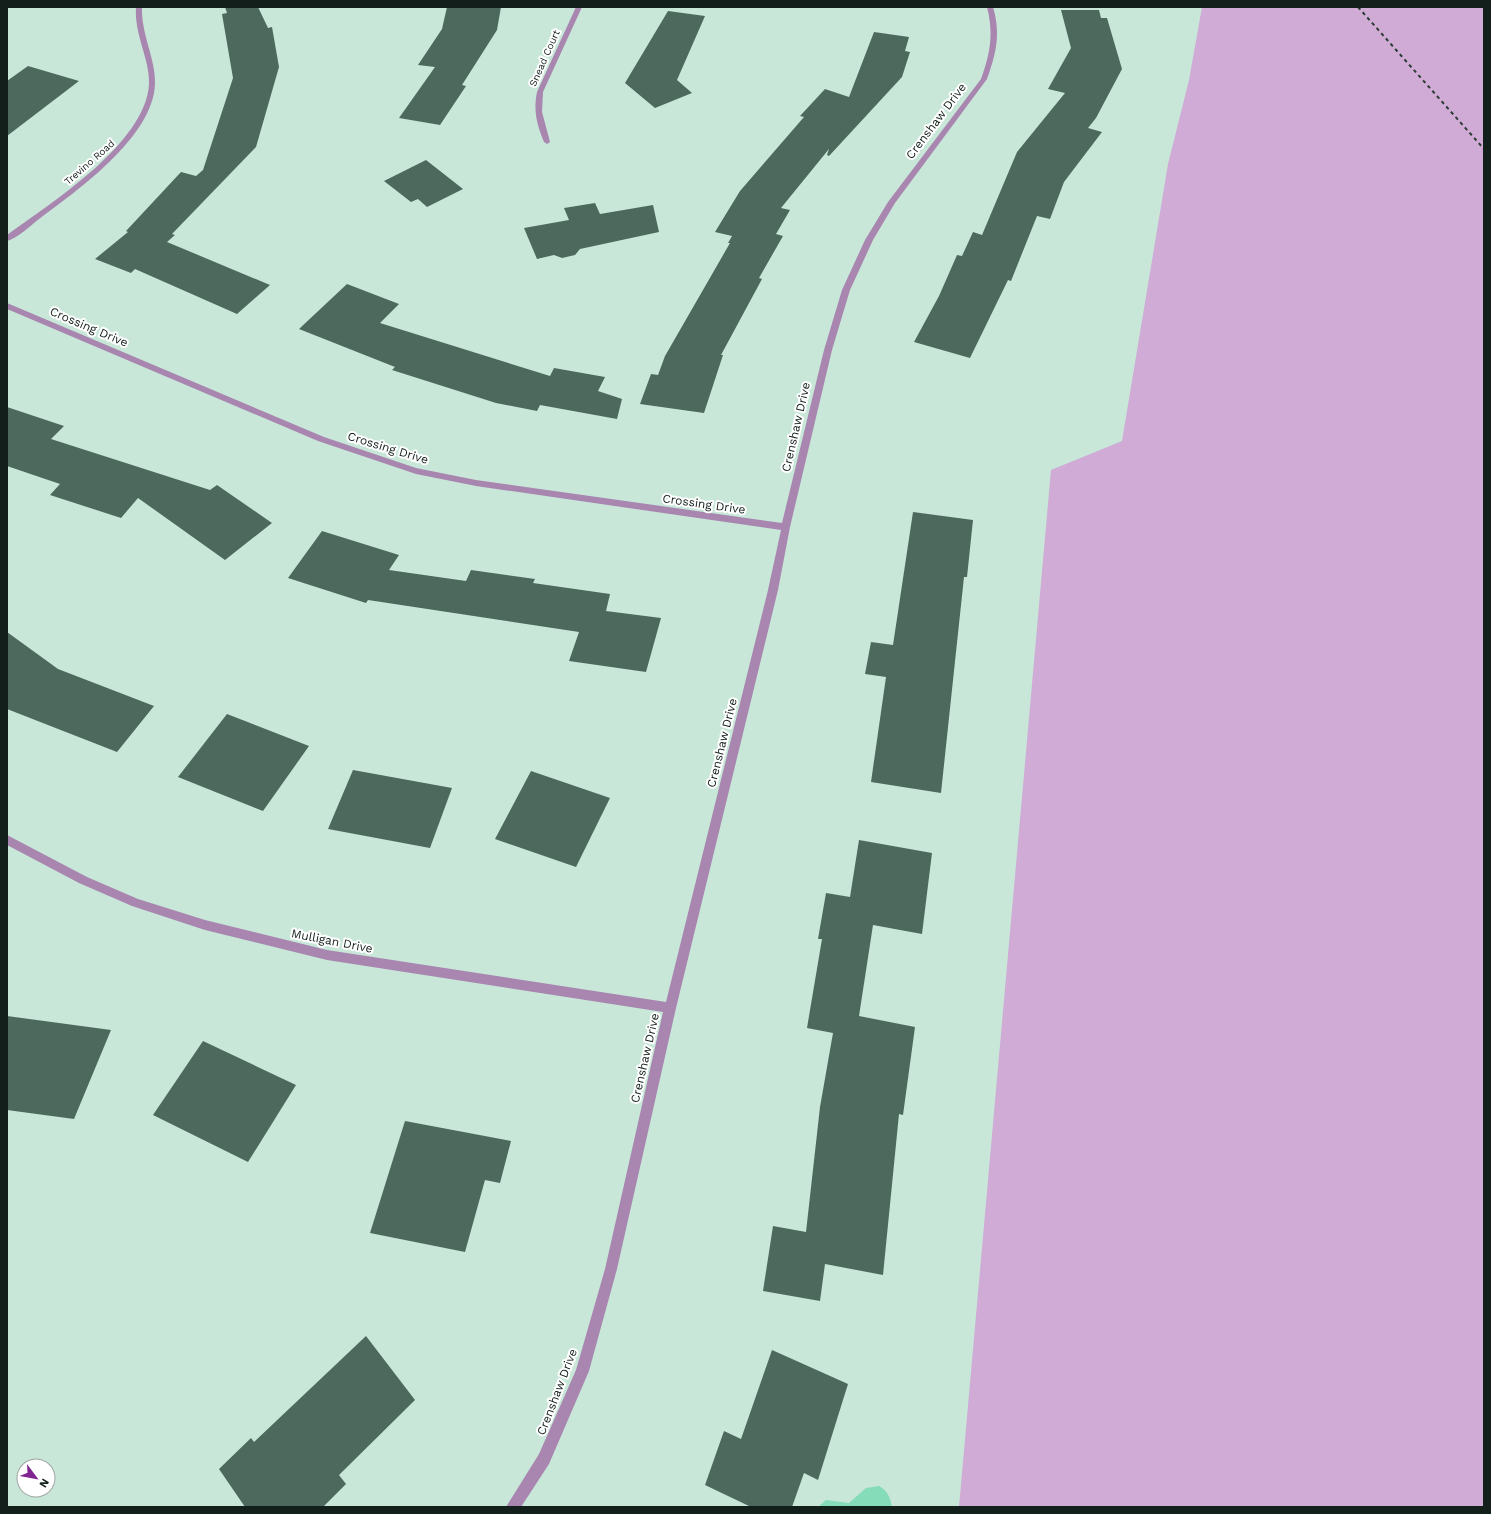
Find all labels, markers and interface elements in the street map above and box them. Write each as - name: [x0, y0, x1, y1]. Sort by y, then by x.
- street label: Snead Court: [527, 28, 562, 88]
- street label: Crenshaw Drive: [903, 80, 969, 162]
- street label: Trevino Road: [62, 138, 117, 187]
- street label: Crossing Drive: [48, 304, 130, 350]
- street label: Crenshaw Drive: [779, 381, 813, 473]
- street label: Crossing Drive: [346, 429, 430, 467]
- street label: Crossing Drive: [662, 491, 746, 517]
- street label: Crenshaw Drive: [704, 697, 740, 789]
- street label: Mulligan Drive: [290, 926, 374, 956]
- street label: Crenshaw Drive: [628, 1012, 662, 1104]
- street label: Crenshaw Drive: [534, 1347, 580, 1437]
- north arrow: [16, 1458, 56, 1498]
- text: N: [36, 1476, 52, 1490]

